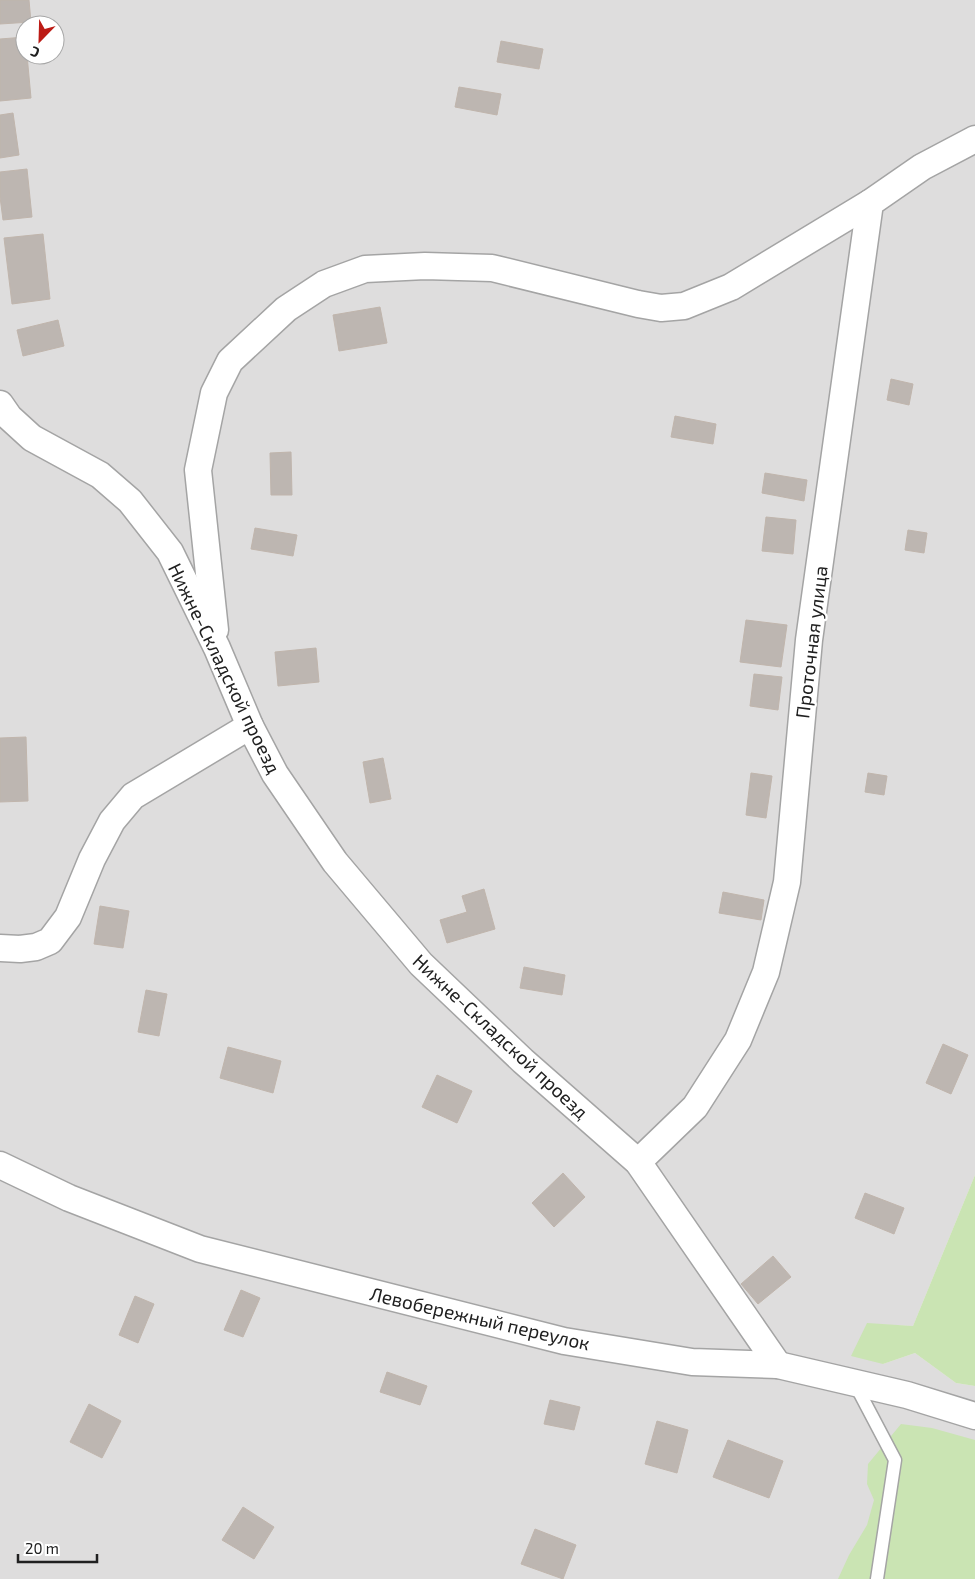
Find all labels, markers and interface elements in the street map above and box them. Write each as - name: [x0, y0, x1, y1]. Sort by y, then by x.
- north arrow: [15, 15, 65, 65]
- text: С: [28, 43, 42, 62]
- street label: Нижне-Складской проезд: [164, 559, 286, 777]
- street label: Проточная улица: [790, 564, 833, 720]
- street label: Нижне-Складской проезд: [409, 949, 593, 1123]
- street label: Левобережный переулок: [368, 1281, 592, 1356]
- scale bar: [18, 1532, 96, 1564]
- text: 20 m: [25, 1539, 59, 1557]

